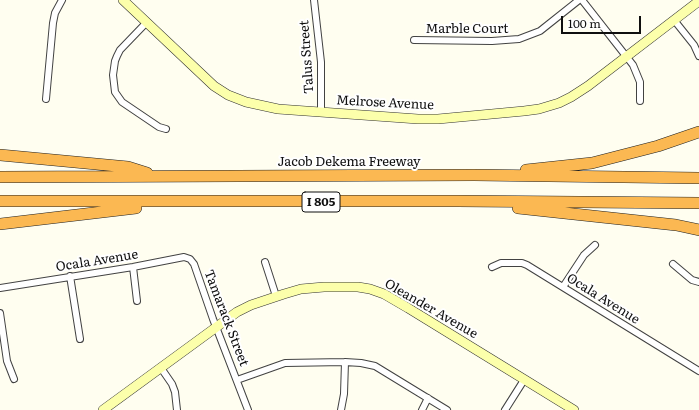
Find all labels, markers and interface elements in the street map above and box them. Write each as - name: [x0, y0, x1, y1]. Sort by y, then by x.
- scale bar: [563, 8, 643, 34]
- text: 100 m: [568, 14, 601, 32]
- street label: Talus Street: [297, 20, 317, 94]
- street label: Marble Court: [425, 21, 509, 37]
- street label: Melrose Avenue: [336, 93, 434, 113]
- street label: Jacob Dekema Freeway: [278, 154, 420, 170]
- road number: I 805: [302, 192, 340, 212]
- street label: Ocala Avenue: [55, 247, 139, 275]
- street label: Tamarack Street: [200, 267, 252, 369]
- street label: Ocala Avenue: [564, 270, 642, 328]
- street label: Oleander Avenue: [382, 276, 480, 342]

